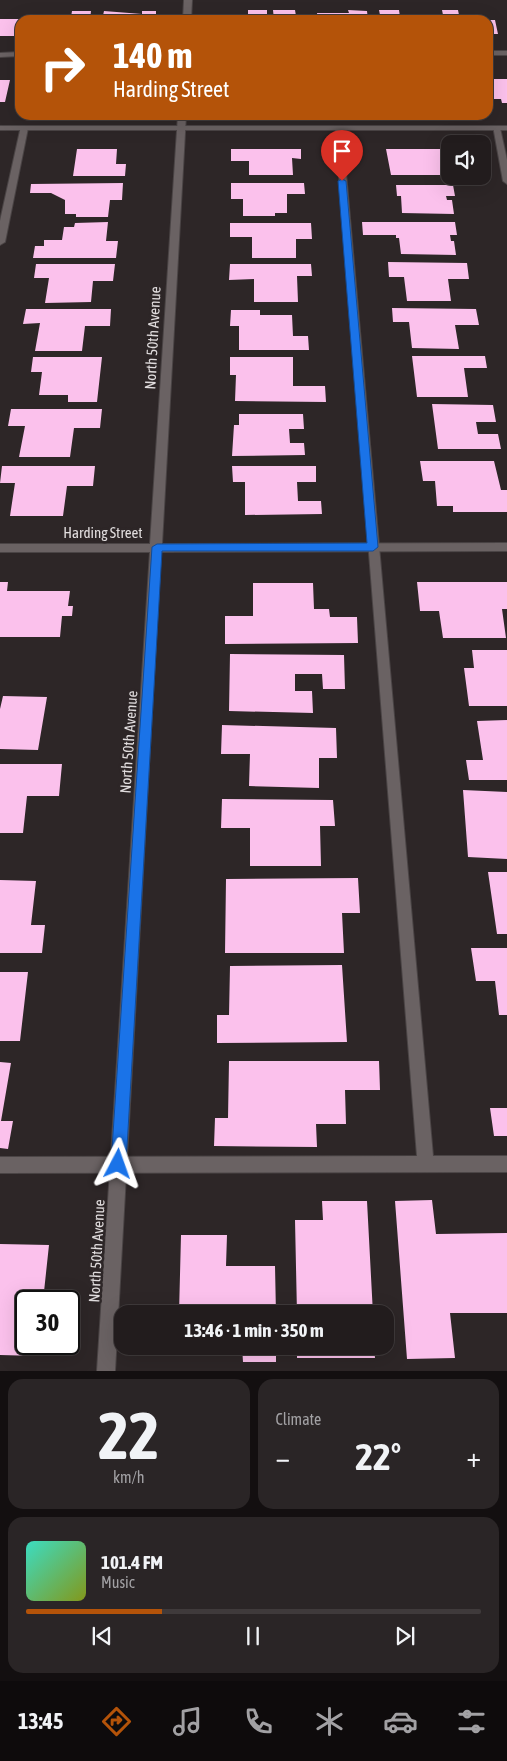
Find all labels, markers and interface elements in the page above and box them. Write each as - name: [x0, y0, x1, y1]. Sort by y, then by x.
- icon: right: [30, 35, 95, 100]
- text: 140 m: [113, 35, 192, 75]
- text: Harding Street: [113, 76, 229, 102]
- pin: [321, 130, 363, 181]
- map controls: [441, 135, 491, 185]
- button: sound: [441, 135, 491, 185]
- icon: arrive: [328, 137, 356, 165]
- street label: North 50th Avenue: [141, 286, 164, 390]
- street label: Harding Street: [63, 524, 143, 541]
- street label: North 50th Avenue: [116, 690, 141, 794]
- position arrow: [91, 1137, 143, 1189]
- street label: North 50th Avenue: [85, 1199, 108, 1303]
- speed limit sign: 30: [15, 1290, 80, 1355]
- text: 13:46 · 1 min · 350 m: [184, 1319, 324, 1341]
- text: 22: [98, 1398, 159, 1473]
- text: Climate: [276, 1410, 321, 1428]
- text: 22°: [355, 1435, 401, 1478]
- text: −: [276, 1441, 290, 1473]
- text: +: [466, 1441, 481, 1473]
- text: km/h: [113, 1468, 145, 1486]
- text: 101.4 FM: [101, 1551, 163, 1573]
- text: Music: [101, 1573, 135, 1591]
- icon: previous: [88, 1622, 116, 1650]
- icon: pause: [239, 1622, 267, 1650]
- icon: next: [391, 1622, 419, 1650]
- icon: directions: [99, 1704, 134, 1739]
- icon: music: [170, 1704, 205, 1739]
- icon: phone: [241, 1704, 276, 1739]
- icon: climate: [312, 1704, 347, 1739]
- icon: car: [383, 1704, 418, 1739]
- icon: filters: [454, 1704, 489, 1739]
- text: 13:45: [18, 1708, 63, 1734]

